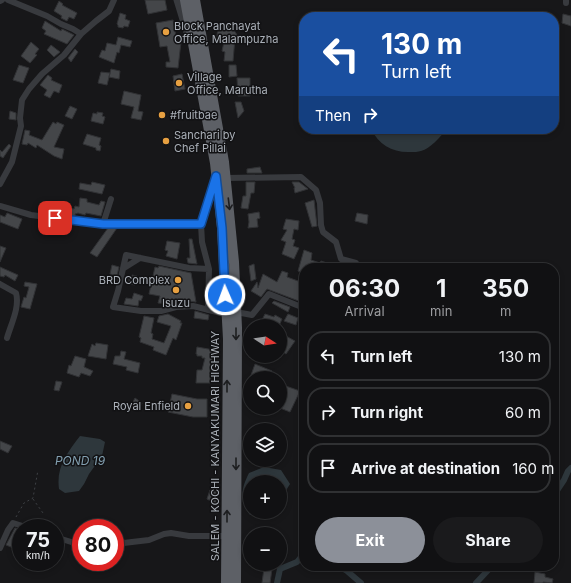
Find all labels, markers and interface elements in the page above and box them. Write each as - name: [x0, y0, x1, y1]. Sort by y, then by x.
- place label: Block Panchayat Office, Malampuzha: [174, 19, 278, 46]
- marker: Block Panchayat Office, Malampuzha: [161, 27, 171, 37]
- text: 130 m: [381, 27, 462, 61]
- icon: left: [315, 28, 367, 80]
- text: Turn left: [381, 61, 451, 82]
- place label: Village Office, Marutha: [187, 70, 268, 97]
- marker: Village Office, Marutha: [174, 78, 184, 88]
- icon: right: [359, 104, 381, 126]
- text: Then: [315, 106, 351, 125]
- place label: #fruitbae: [170, 108, 217, 122]
- marker: #fruitbae: [157, 110, 167, 120]
- place label: Sanchari by Chef Pillai: [174, 128, 235, 155]
- marker: Sanchari by Chef Pillai: [161, 136, 171, 146]
- one-way arrow: [225, 197, 233, 210]
- pin: [38, 201, 72, 235]
- icon: arrive: [44, 207, 66, 229]
- place label: BRD Complex: [99, 273, 170, 287]
- position arrow: [204, 274, 246, 316]
- text: 06:30: [329, 274, 400, 303]
- text: 1: [436, 274, 446, 303]
- text: 350: [482, 274, 529, 303]
- marker: BRD Complex: [173, 275, 183, 285]
- marker: Isuzu: [171, 285, 181, 295]
- place label: Isuzu: [162, 296, 190, 310]
- text: Arrival: [345, 303, 385, 319]
- text: min: [430, 303, 452, 319]
- text: m: [500, 303, 511, 319]
- north arrow: [243, 319, 287, 363]
- map controls: [243, 319, 287, 571]
- one-way arrow: [233, 327, 240, 340]
- street label: SALEM - KOCHI - KANYAKUMARI HIGHWAY: [208, 330, 222, 561]
- icon: left: [317, 345, 339, 367]
- text: Turn left: [351, 347, 412, 366]
- text: 130 m: [499, 347, 541, 366]
- button: search: [243, 371, 287, 415]
- one-way arrow: [223, 380, 231, 393]
- place label: Royal Enfield: [113, 399, 180, 413]
- marker: Royal Enfield: [183, 401, 193, 411]
- icon: right: [317, 401, 339, 423]
- text: Turn right: [351, 403, 423, 422]
- text: 60 m: [505, 403, 541, 422]
- button: layers: [243, 423, 287, 467]
- water label: POND 19: [55, 453, 106, 468]
- one-way arrow: [232, 457, 240, 470]
- icon: arrive: [317, 457, 339, 479]
- text: Arrive at destination: [351, 459, 500, 478]
- text: 160 m: [512, 459, 554, 478]
- button: +: [243, 475, 287, 519]
- one-way arrow: [223, 510, 231, 523]
- button: Exit: [315, 517, 425, 563]
- button: Share: [433, 517, 543, 563]
- speed limit sign: 80: [72, 519, 124, 571]
- button: −: [243, 527, 287, 571]
- text: 75: [26, 528, 50, 552]
- text: km/h: [26, 549, 50, 561]

